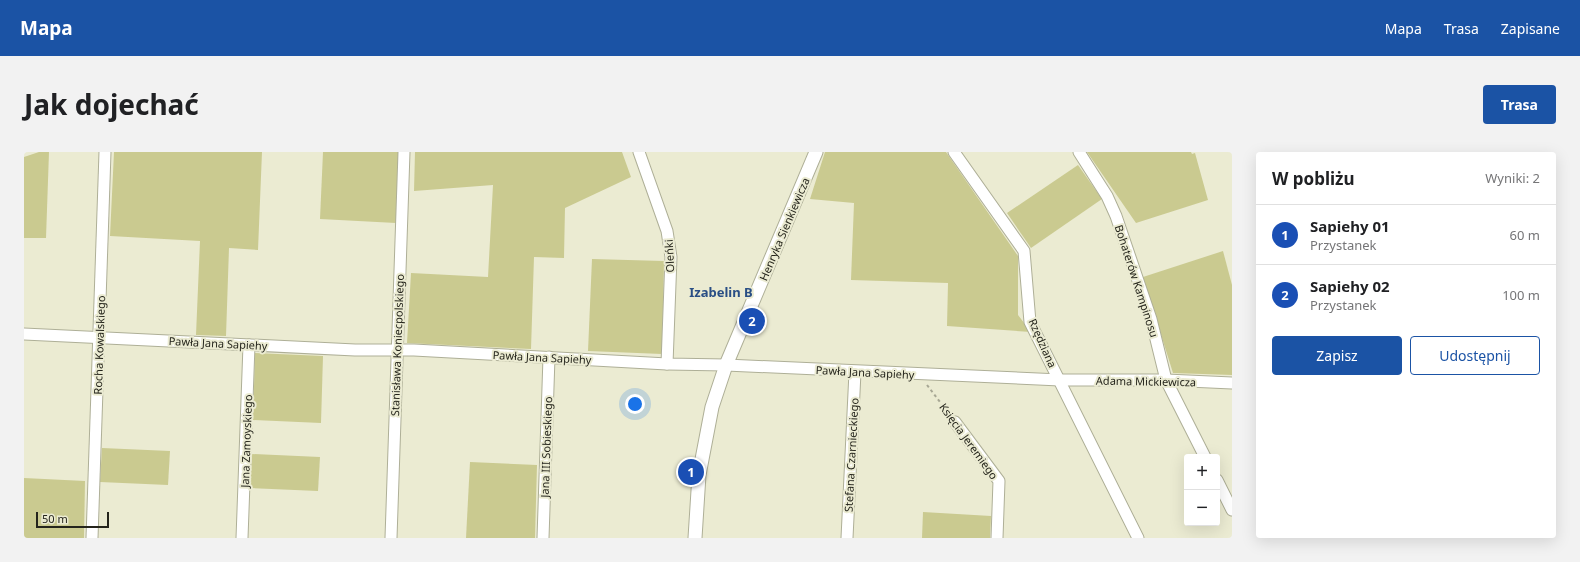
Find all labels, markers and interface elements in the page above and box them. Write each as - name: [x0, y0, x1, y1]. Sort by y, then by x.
- text: Mapa: [20, 15, 73, 41]
- text: Mapa: [1385, 19, 1422, 38]
- text: Trasa: [1444, 19, 1479, 38]
- text: Zapisane: [1501, 19, 1560, 38]
- text: Jak dojechać: [24, 85, 199, 123]
- button: Trasa: [1483, 85, 1556, 124]
- text: W pobliżu: [1272, 167, 1355, 190]
- text: Wyniki: 2: [1485, 169, 1540, 187]
- street label: Henryka Sienkiewicza: [755, 175, 813, 283]
- text: Sapiehy 01: [1310, 216, 1390, 236]
- street label: Bohaterów Kampinosu: [1112, 223, 1162, 339]
- text: 1: [1281, 226, 1289, 244]
- text: 60 m: [1510, 226, 1540, 244]
- text: Przystanek: [1310, 236, 1377, 254]
- street label: Oleńki: [661, 239, 677, 273]
- street label: Stanisława Koniecpolskiego: [387, 273, 407, 416]
- text: Sapiehy 02: [1310, 276, 1390, 296]
- district label: Izabelin B: [689, 283, 753, 301]
- text: 2: [1281, 286, 1289, 304]
- text: 100 m: [1502, 286, 1540, 304]
- street label: Rocha Kowalskiego: [90, 295, 108, 395]
- text: Przystanek: [1310, 296, 1377, 314]
- pin: 2: [739, 306, 765, 336]
- street label: Rzędziana: [1026, 316, 1060, 370]
- street label: Pawła Jana Sapiehy: [168, 333, 268, 353]
- button: Zapisz: [1272, 336, 1402, 375]
- button: Udostępnij: [1410, 336, 1540, 375]
- street label: Pawła Jana Sapiehy: [492, 347, 592, 367]
- street label: Pawła Jana Sapiehy: [815, 362, 915, 382]
- street label: Adama Mickiewicza: [1096, 373, 1196, 389]
- street label: Jana Zamoyskiego: [237, 394, 255, 489]
- your location: [625, 394, 645, 414]
- street label: Jana III Sobieskiego: [537, 396, 555, 499]
- street label: Stefana Czarnieckiego: [841, 397, 861, 512]
- street label: Księcia Jeremiego: [936, 400, 1002, 482]
- map controls: [1184, 454, 1220, 526]
- button: +: [1184, 454, 1220, 490]
- pin: 1: [678, 457, 704, 487]
- button: −: [1184, 490, 1220, 526]
- scale bar: [36, 510, 109, 529]
- text: 50 m: [42, 511, 68, 526]

